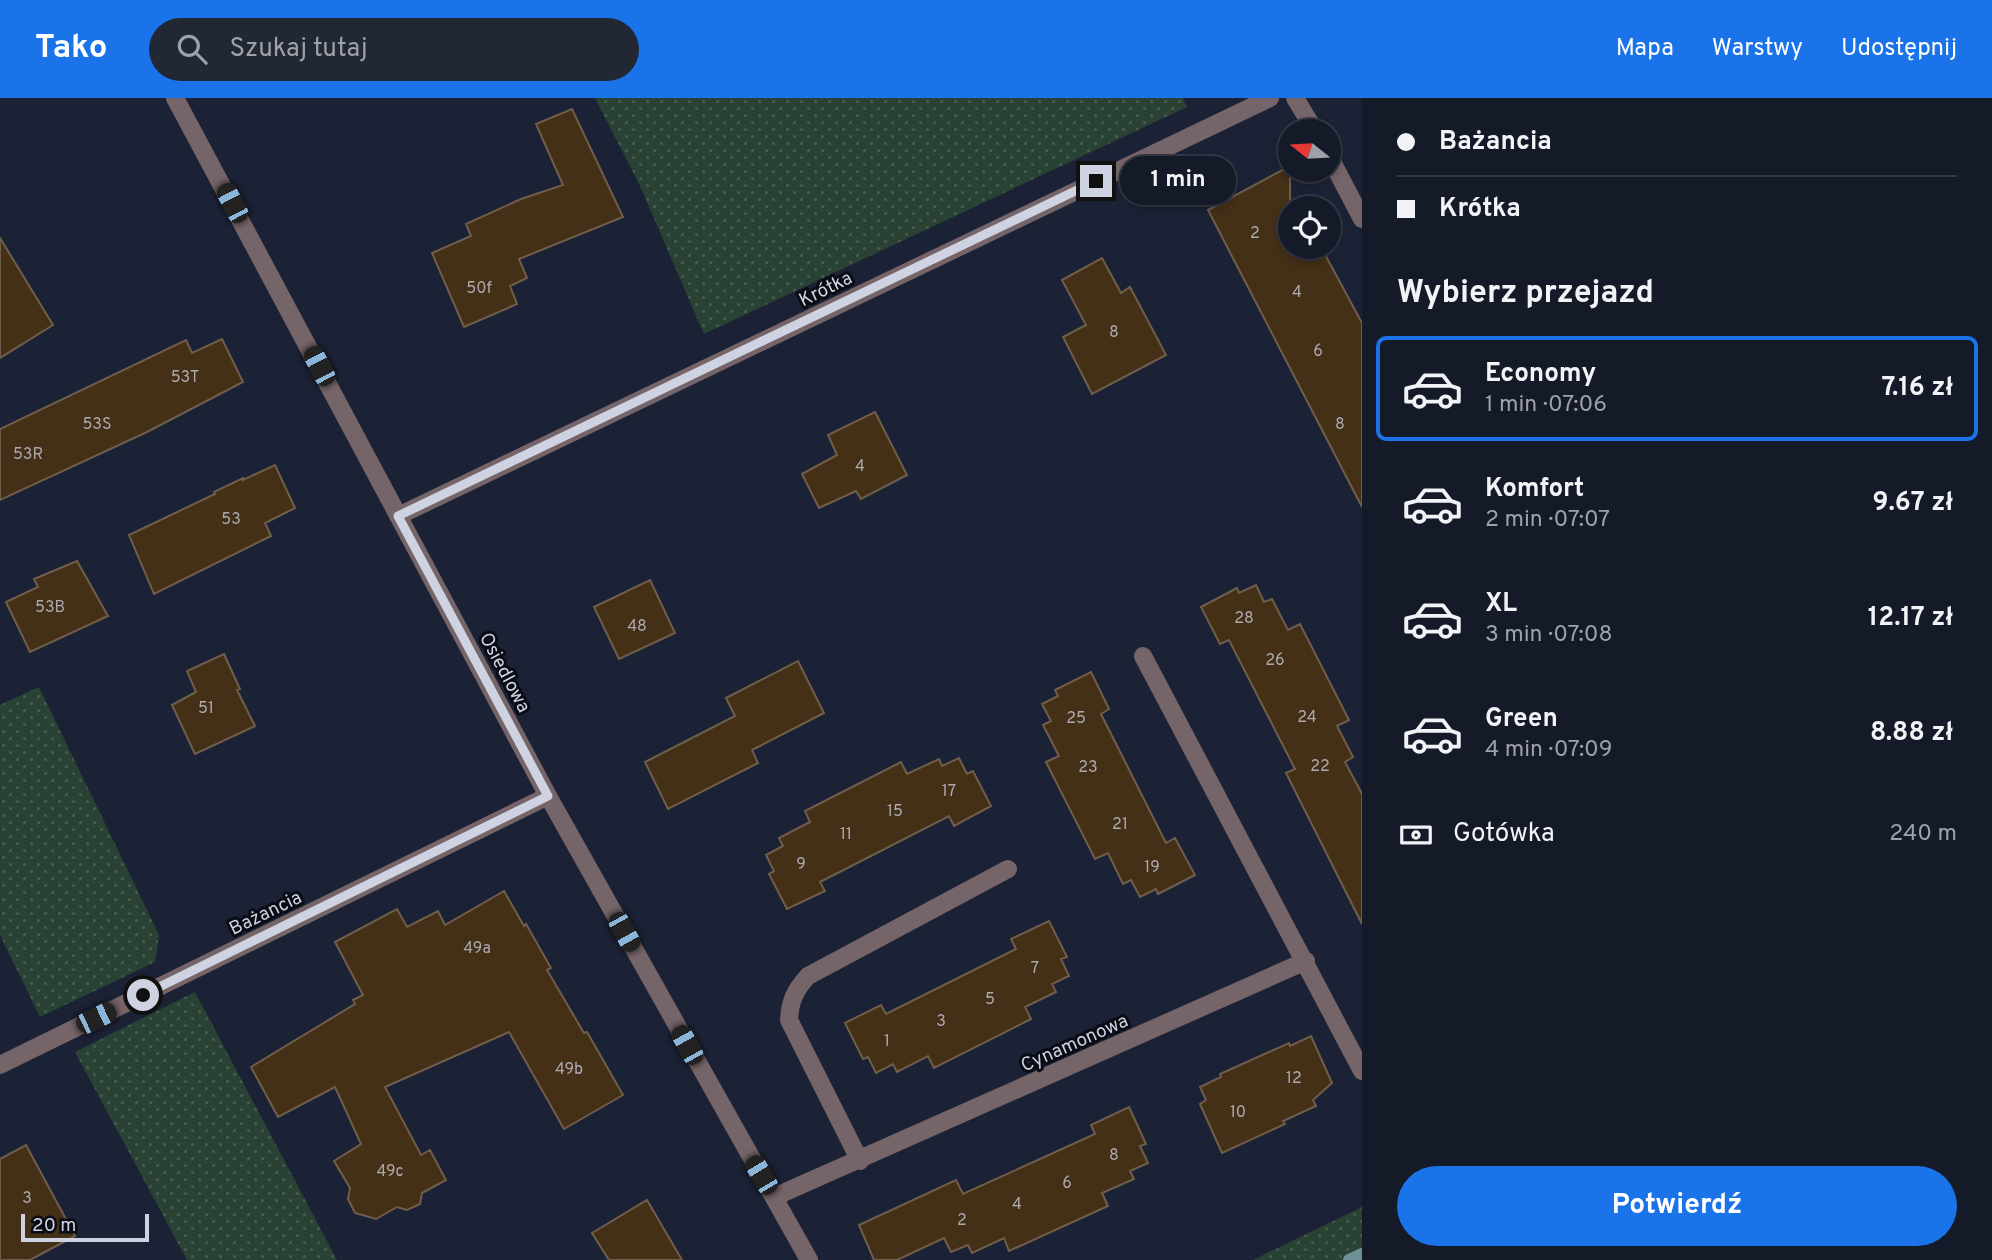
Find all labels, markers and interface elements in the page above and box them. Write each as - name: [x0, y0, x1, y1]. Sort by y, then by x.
- search box: [149, 18, 639, 81]
- text: Tako: [35, 28, 107, 70]
- icon: search: [173, 30, 211, 68]
- text: Szukaj tutaj: [229, 33, 368, 66]
- text: Mapa: [1616, 34, 1674, 64]
- text: Warstwy: [1712, 34, 1803, 64]
- text: Udostępnij: [1841, 34, 1957, 64]
- north arrow: [1278, 119, 1340, 182]
- map controls: [1278, 119, 1341, 259]
- text: Bażancia: [1439, 126, 1552, 159]
- callout: 1 min: [1120, 156, 1236, 206]
- route end: [1080, 165, 1112, 197]
- text: 1 min: [1150, 166, 1206, 195]
- car: [213, 180, 252, 226]
- text: Krótka: [1439, 193, 1521, 226]
- button: locate: [1278, 196, 1341, 259]
- house number: 2: [1250, 224, 1260, 244]
- street label: Krótka: [795, 267, 857, 313]
- text: Wybierz przejazd: [1397, 274, 1654, 314]
- house number: 50f: [466, 279, 492, 299]
- house number: 4: [1292, 283, 1302, 303]
- house number: 8: [1109, 323, 1119, 343]
- house number: 6: [1313, 342, 1323, 362]
- car: [300, 343, 339, 389]
- icon: car: [1401, 357, 1464, 420]
- text: Economy: [1485, 358, 1596, 391]
- house number: 53T: [171, 368, 199, 388]
- text: 7.16 zł: [1881, 372, 1953, 405]
- text: 1 min · 07:06: [1485, 391, 1607, 420]
- house number: 53S: [82, 415, 112, 435]
- house number: 8: [1335, 415, 1345, 435]
- house number: 53R: [13, 445, 43, 465]
- house number: 4: [855, 457, 865, 477]
- icon: car: [1401, 472, 1464, 535]
- text: Komfort: [1485, 473, 1584, 506]
- text: 9.67 zł: [1873, 487, 1953, 520]
- text: 2 min · 07:07: [1485, 506, 1610, 535]
- house number: 53: [221, 510, 241, 530]
- icon: car: [1401, 587, 1464, 650]
- text: XL: [1485, 588, 1517, 621]
- house number: 53B: [35, 598, 65, 618]
- text: 12.17 zł: [1868, 602, 1953, 635]
- house number: 28: [1234, 609, 1254, 629]
- house number: 48: [627, 617, 647, 637]
- text: 3 min · 07:08: [1485, 621, 1613, 650]
- street label: Osiedlowa: [473, 629, 535, 717]
- house number: 26: [1265, 651, 1285, 671]
- house number: 51: [198, 699, 214, 719]
- icon: car: [1401, 702, 1464, 765]
- text: Green: [1485, 703, 1558, 736]
- house number: 24: [1297, 708, 1317, 728]
- house number: 25: [1066, 709, 1086, 729]
- text: 8.88 zł: [1870, 717, 1953, 750]
- text: 4 min · 07:09: [1485, 736, 1613, 765]
- house number: 22: [1310, 757, 1330, 777]
- house number: 23: [1078, 758, 1098, 778]
- house number: 17: [942, 782, 956, 802]
- house number: 15: [887, 802, 903, 822]
- house number: 21: [1112, 815, 1128, 835]
- icon: cash: [1397, 816, 1435, 854]
- text: Gotówka: [1453, 818, 1555, 851]
- text: 240 m: [1889, 820, 1957, 849]
- house number: 11: [840, 825, 852, 845]
- house number: 9: [796, 855, 806, 875]
- house number: 19: [1144, 858, 1160, 878]
- street label: Bażancia: [226, 886, 306, 942]
- car: [605, 909, 644, 955]
- house number: 49a: [463, 939, 491, 959]
- house number: 7: [1031, 959, 1039, 979]
- route start: [127, 979, 159, 1011]
- house number: 5: [985, 990, 995, 1010]
- car: [73, 999, 120, 1037]
- street label: Cynamonowa: [1017, 1009, 1132, 1078]
- house number: 3: [936, 1012, 946, 1032]
- car: [668, 1022, 707, 1068]
- house number: 1: [884, 1032, 890, 1052]
- house number: 49b: [555, 1060, 583, 1080]
- house number: 12: [1286, 1069, 1302, 1089]
- house number: 10: [1230, 1103, 1246, 1123]
- house number: 8: [1109, 1146, 1119, 1166]
- car: [742, 1152, 781, 1198]
- house number: 49c: [376, 1162, 404, 1182]
- button: Potwierdź: [1397, 1166, 1957, 1246]
- house number: 6: [1062, 1174, 1072, 1194]
- house number: 3: [22, 1189, 32, 1209]
- house number: 4: [1012, 1195, 1022, 1215]
- scale bar: [21, 1211, 149, 1243]
- house number: 2: [957, 1211, 967, 1231]
- text: 20 m: [32, 1214, 76, 1238]

